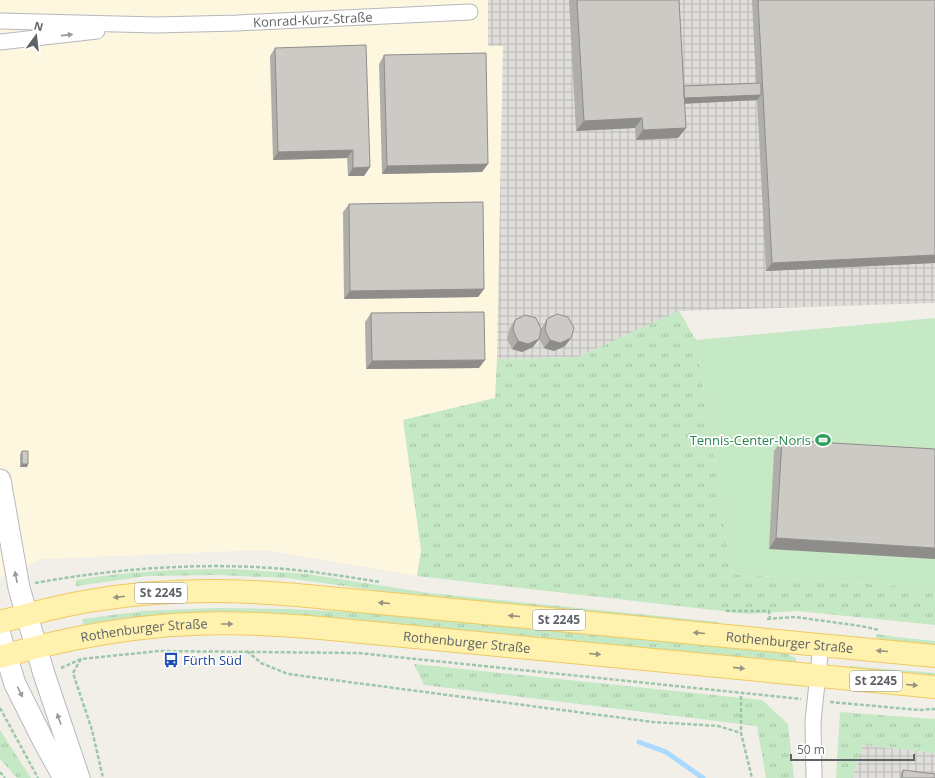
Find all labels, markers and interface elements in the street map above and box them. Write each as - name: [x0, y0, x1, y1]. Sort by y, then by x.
- street label: Konrad-Kurz-Straße: [253, 8, 373, 31]
- north arrow: [16, 16, 56, 56]
- text: N: [32, 17, 45, 34]
- one-way arrow: [61, 31, 73, 38]
- place label: Tennis-Center-Noris: [690, 431, 811, 449]
- sports icon: Tennis-Center-Noris: [814, 431, 832, 449]
- one-way arrow: [13, 571, 19, 583]
- road number: St 2245: [135, 583, 187, 603]
- one-way arrow: [113, 593, 125, 600]
- one-way arrow: [378, 600, 390, 607]
- road number: St 2245: [533, 610, 585, 630]
- one-way arrow: [508, 612, 520, 619]
- street label: Rothenburger Straße: [79, 614, 208, 646]
- one-way arrow: [221, 621, 234, 627]
- street label: Rothenburger Straße: [402, 627, 531, 657]
- street label: Rothenburger Straße: [725, 627, 854, 657]
- one-way arrow: [693, 630, 705, 637]
- one-way arrow: [876, 648, 888, 654]
- bus stop icon: Fürth Süd: [162, 651, 180, 669]
- place label: Fürth Süd: [183, 651, 242, 669]
- one-way arrow: [589, 651, 601, 658]
- one-way arrow: [733, 665, 745, 671]
- road number: St 2245: [850, 671, 902, 691]
- one-way arrow: [906, 681, 918, 688]
- one-way arrow: [17, 686, 23, 698]
- one-way arrow: [55, 713, 61, 725]
- scale bar: [791, 736, 914, 762]
- text: 50 m: [797, 741, 825, 758]

